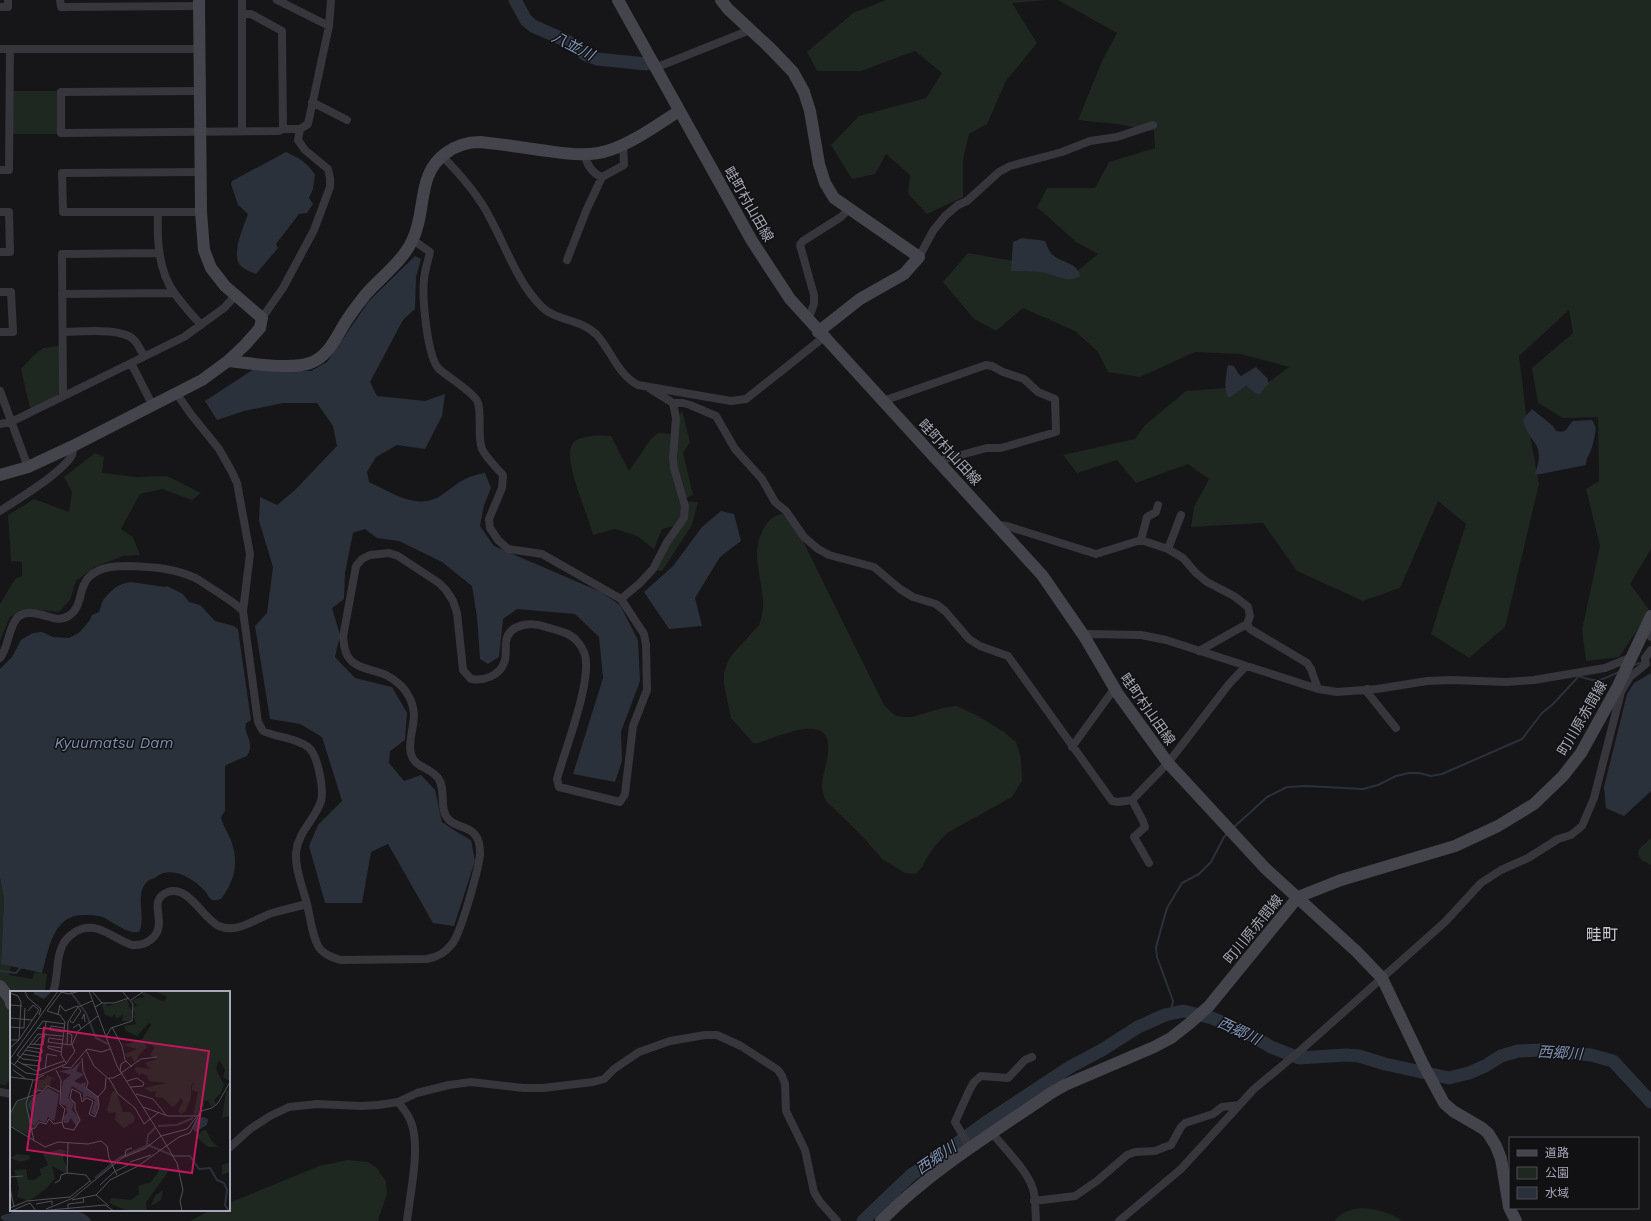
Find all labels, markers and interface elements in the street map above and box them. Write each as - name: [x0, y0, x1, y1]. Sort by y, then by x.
- water label: 八並川: [549, 28, 599, 65]
- street label: 畦町村山田線: [721, 164, 777, 244]
- street label: 畦町村山田線: [916, 416, 984, 488]
- street label: 畦町村山田線: [1117, 670, 1179, 748]
- street label: 町川原赤間線: [1554, 678, 1610, 758]
- water label: Kyuumatsu Dam: [55, 734, 173, 752]
- street label: 町川原赤間線: [1220, 891, 1286, 967]
- district label: 畦町: [1586, 925, 1618, 944]
- inset map: [10, 991, 230, 1211]
- water label: 西郷川: [1215, 1013, 1265, 1050]
- water label: 西郷川: [1537, 1043, 1585, 1063]
- water label: 西郷川: [912, 1137, 961, 1178]
- legend: [1509, 1137, 1639, 1209]
- text: 道路: [1545, 1146, 1569, 1160]
- text: 公園: [1545, 1166, 1569, 1180]
- text: 水域: [1545, 1186, 1569, 1200]

